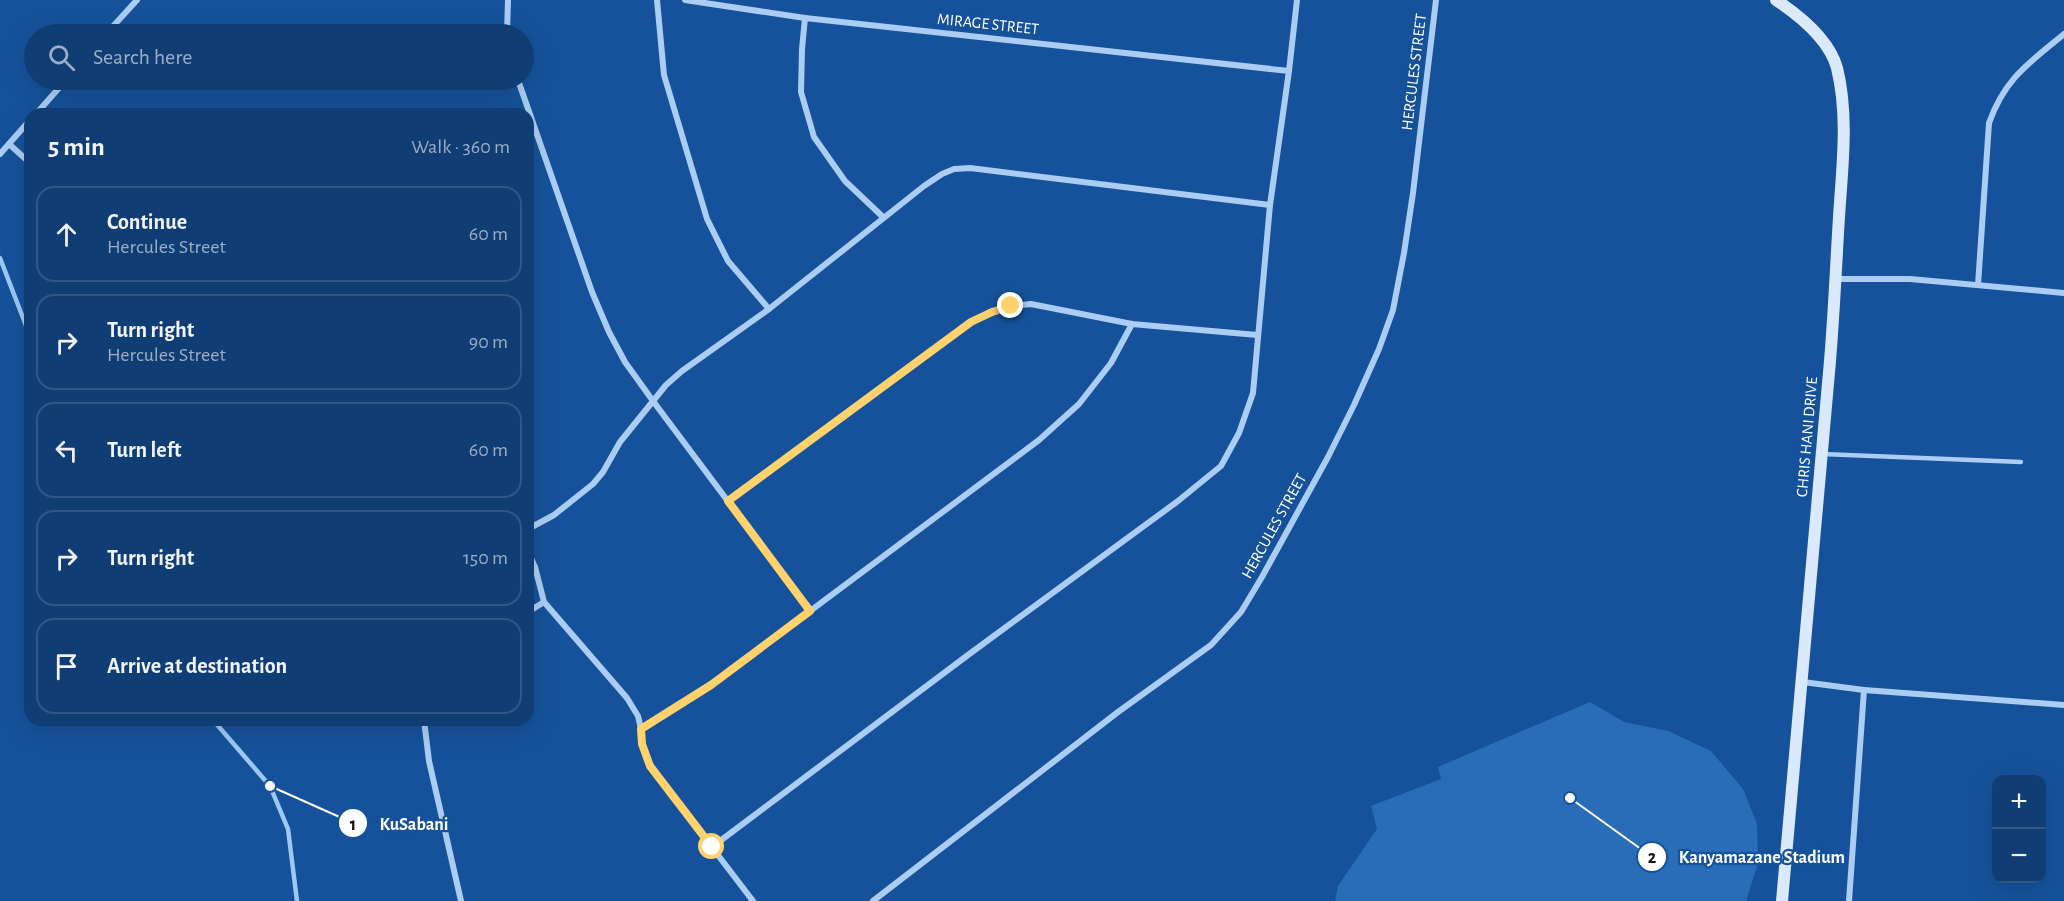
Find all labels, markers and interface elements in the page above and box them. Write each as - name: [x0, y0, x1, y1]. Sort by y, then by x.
- street label: MIRAGE STREET: [936, 11, 1040, 37]
- street label: HERCULES STREET: [1399, 13, 1429, 131]
- search box: [24, 24, 534, 90]
- icon: search: [45, 41, 78, 74]
- text: Search here: [93, 46, 192, 68]
- text: 5 min: [48, 134, 105, 160]
- text: Walk · 360 m: [411, 137, 510, 157]
- text: Continue: [107, 211, 187, 233]
- icon: ahead: [50, 218, 83, 251]
- text: 60 m: [469, 224, 508, 244]
- text: Hercules Street: [107, 237, 226, 257]
- route end: [997, 292, 1023, 318]
- text: Turn right: [107, 319, 194, 341]
- icon: right: [50, 326, 83, 359]
- text: 90 m: [469, 332, 508, 352]
- text: Hercules Street: [107, 345, 226, 365]
- street label: CHRIS HANI DRIVE: [1794, 376, 1820, 498]
- icon: left: [50, 434, 83, 467]
- text: Turn left: [107, 439, 181, 461]
- text: 60 m: [469, 440, 508, 460]
- street label: HERCULES STREET: [1239, 471, 1310, 581]
- icon: right: [50, 542, 83, 575]
- text: Turn right: [107, 547, 194, 569]
- text: 150 m: [463, 548, 508, 568]
- icon: arrive: [50, 650, 83, 683]
- text: Arrive at destination: [107, 655, 287, 677]
- map controls: [1992, 775, 2046, 883]
- button: +: [1992, 775, 2046, 829]
- callout: KuSabani: [338, 805, 461, 841]
- text: 1: [350, 816, 356, 834]
- text: KuSabani: [379, 816, 449, 834]
- button: −: [1992, 829, 2046, 883]
- route start: [698, 833, 724, 859]
- callout: Kanyamazane Stadium: [1637, 839, 1857, 875]
- text: 2: [1648, 849, 1657, 867]
- text: Kanyamazane Stadium: [1679, 849, 1845, 867]

